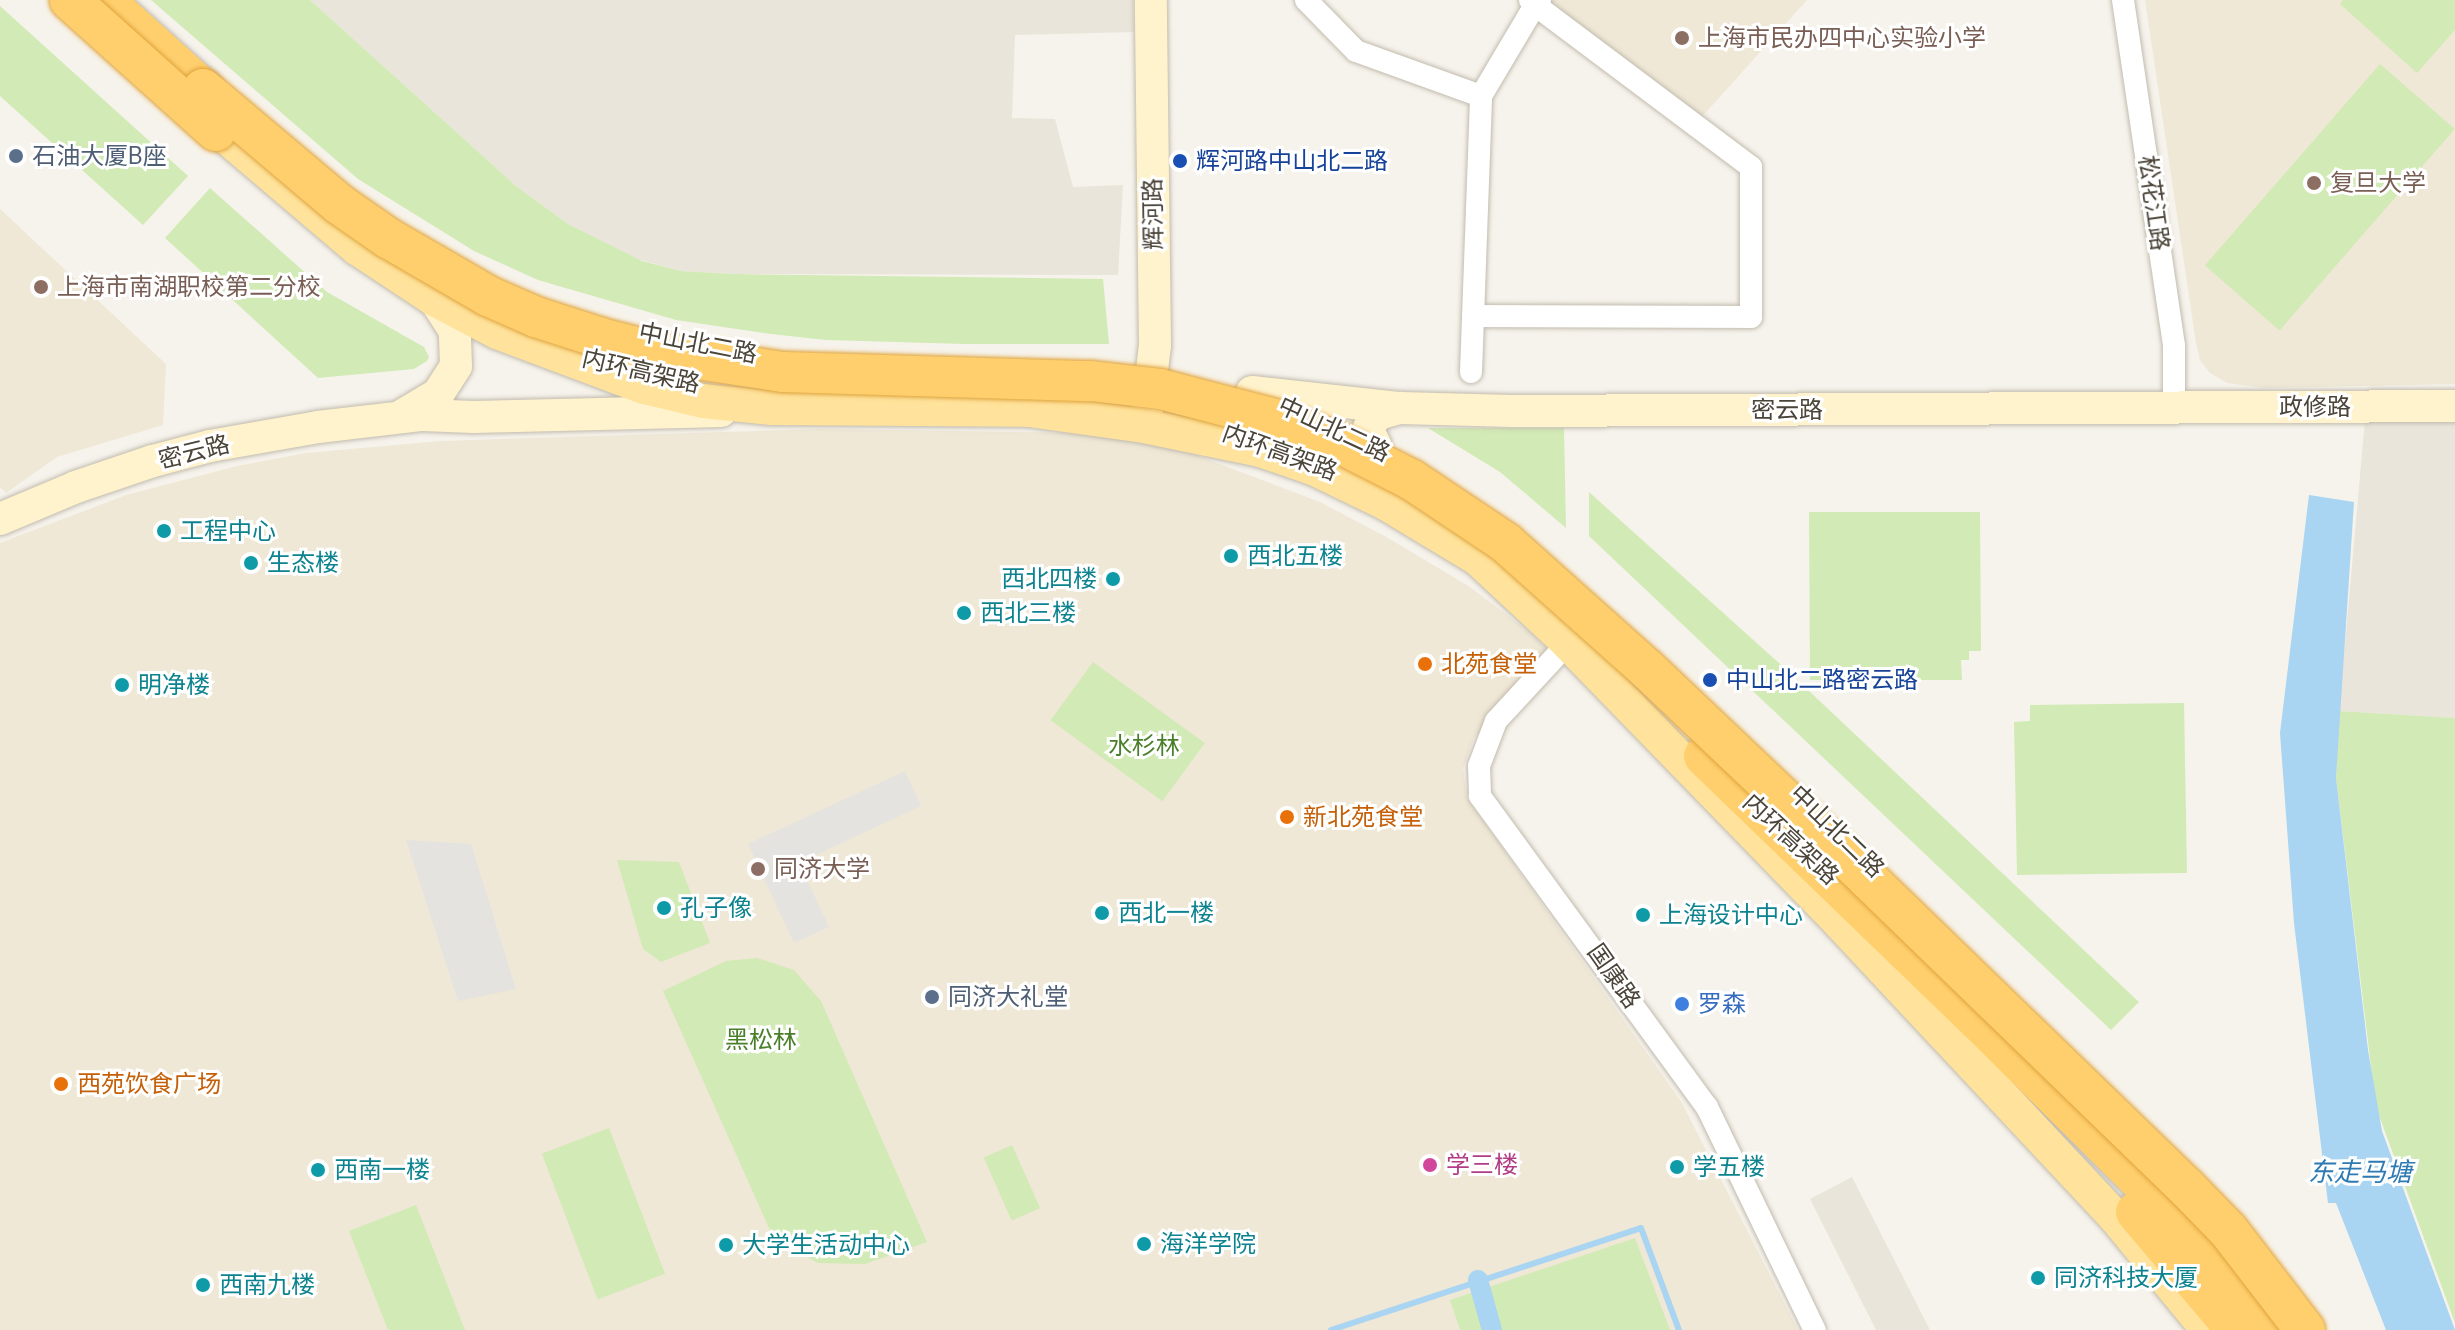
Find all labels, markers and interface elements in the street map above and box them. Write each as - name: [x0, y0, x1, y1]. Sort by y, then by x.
- place label: 上海市民办四中心实验小学: [1698, 24, 1986, 52]
- marker: 上海市民办四中心实验小学: [1673, 29, 1691, 47]
- place label: 石油大厦B座: [32, 142, 166, 170]
- marker: 石油大厦B座: [7, 147, 25, 165]
- place label: 辉河路中山北二路: [1196, 147, 1388, 175]
- marker: 辉河路中山北二路: [1171, 152, 1189, 170]
- street label: 松花江路: [2133, 153, 2175, 253]
- place label: 复旦大学: [2330, 169, 2426, 197]
- marker: 复旦大学: [2305, 174, 2323, 192]
- street label: 辉河路: [1138, 178, 1168, 250]
- place label: 上海市南湖职校第二分校: [57, 273, 321, 301]
- marker: 上海市南湖职校第二分校: [32, 278, 50, 296]
- street label: 中山北二路: [636, 317, 760, 369]
- street label: 内环高架路: [579, 343, 703, 399]
- street label: 中山北二路: [1274, 391, 1394, 467]
- street label: 政修路: [2279, 393, 2351, 421]
- street label: 密云路: [1751, 396, 1823, 424]
- street label: 内环高架路: [1219, 418, 1341, 486]
- street label: 密云路: [156, 429, 232, 475]
- place label: 工程中心: [180, 517, 276, 545]
- marker: 工程中心: [155, 522, 173, 540]
- place label: 西北五楼: [1247, 542, 1343, 570]
- marker: 西北五楼: [1222, 547, 1240, 565]
- place label: 生态楼: [267, 549, 339, 577]
- marker: 生态楼: [242, 554, 260, 572]
- place label: 西北四楼: [1001, 565, 1097, 593]
- marker: 西北四楼: [1104, 570, 1122, 588]
- place label: 西北三楼: [980, 599, 1076, 627]
- marker: 西北三楼: [955, 604, 973, 622]
- place label: 北苑食堂: [1441, 650, 1537, 678]
- marker: 北苑食堂: [1416, 655, 1434, 673]
- place label: 中山北二路密云路: [1726, 666, 1918, 694]
- place label: 明净楼: [138, 671, 210, 699]
- marker: 中山北二路密云路: [1701, 671, 1719, 689]
- marker: 明净楼: [113, 676, 131, 694]
- park label: 水杉林: [1108, 732, 1180, 760]
- street label: 中山北二路: [1784, 779, 1890, 883]
- street label: 内环高架路: [1737, 788, 1845, 890]
- place label: 新北苑食堂: [1303, 803, 1423, 831]
- marker: 新北苑食堂: [1278, 808, 1296, 826]
- place label: 同济大学: [774, 855, 870, 883]
- marker: 同济大学: [749, 860, 767, 878]
- place label: 孔子像: [680, 894, 752, 922]
- marker: 孔子像: [655, 899, 673, 917]
- place label: 西北一楼: [1118, 899, 1214, 927]
- place label: 上海设计中心: [1659, 901, 1803, 929]
- marker: 西北一楼: [1093, 904, 1111, 922]
- marker: 上海设计中心: [1634, 906, 1652, 924]
- street label: 国康路: [1582, 938, 1646, 1014]
- place label: 同济大礼堂: [948, 983, 1068, 1011]
- marker: 同济大礼堂: [923, 988, 941, 1006]
- place label: 罗森: [1698, 990, 1746, 1018]
- marker: 罗森: [1673, 995, 1691, 1013]
- park label: 黑松林: [725, 1026, 797, 1054]
- place label: 西苑饮食广场: [77, 1070, 221, 1098]
- marker: 西苑饮食广场: [52, 1075, 70, 1093]
- place label: 学三楼: [1446, 1151, 1518, 1179]
- place label: 学五楼: [1693, 1153, 1765, 1181]
- place label: 西南一楼: [334, 1156, 430, 1184]
- marker: 学三楼: [1421, 1156, 1439, 1174]
- water label: 东走马塘: [2308, 1157, 2412, 1189]
- marker: 学五楼: [1668, 1158, 1686, 1176]
- marker: 西南一楼: [309, 1161, 327, 1179]
- place label: 海洋学院: [1160, 1230, 1256, 1258]
- place label: 大学生活动中心: [742, 1231, 910, 1259]
- marker: 海洋学院: [1135, 1235, 1153, 1253]
- marker: 大学生活动中心: [717, 1236, 735, 1254]
- place label: 同济科技大厦: [2054, 1264, 2198, 1292]
- marker: 同济科技大厦: [2029, 1269, 2047, 1287]
- place label: 西南九楼: [219, 1271, 315, 1299]
- marker: 西南九楼: [194, 1276, 212, 1294]

